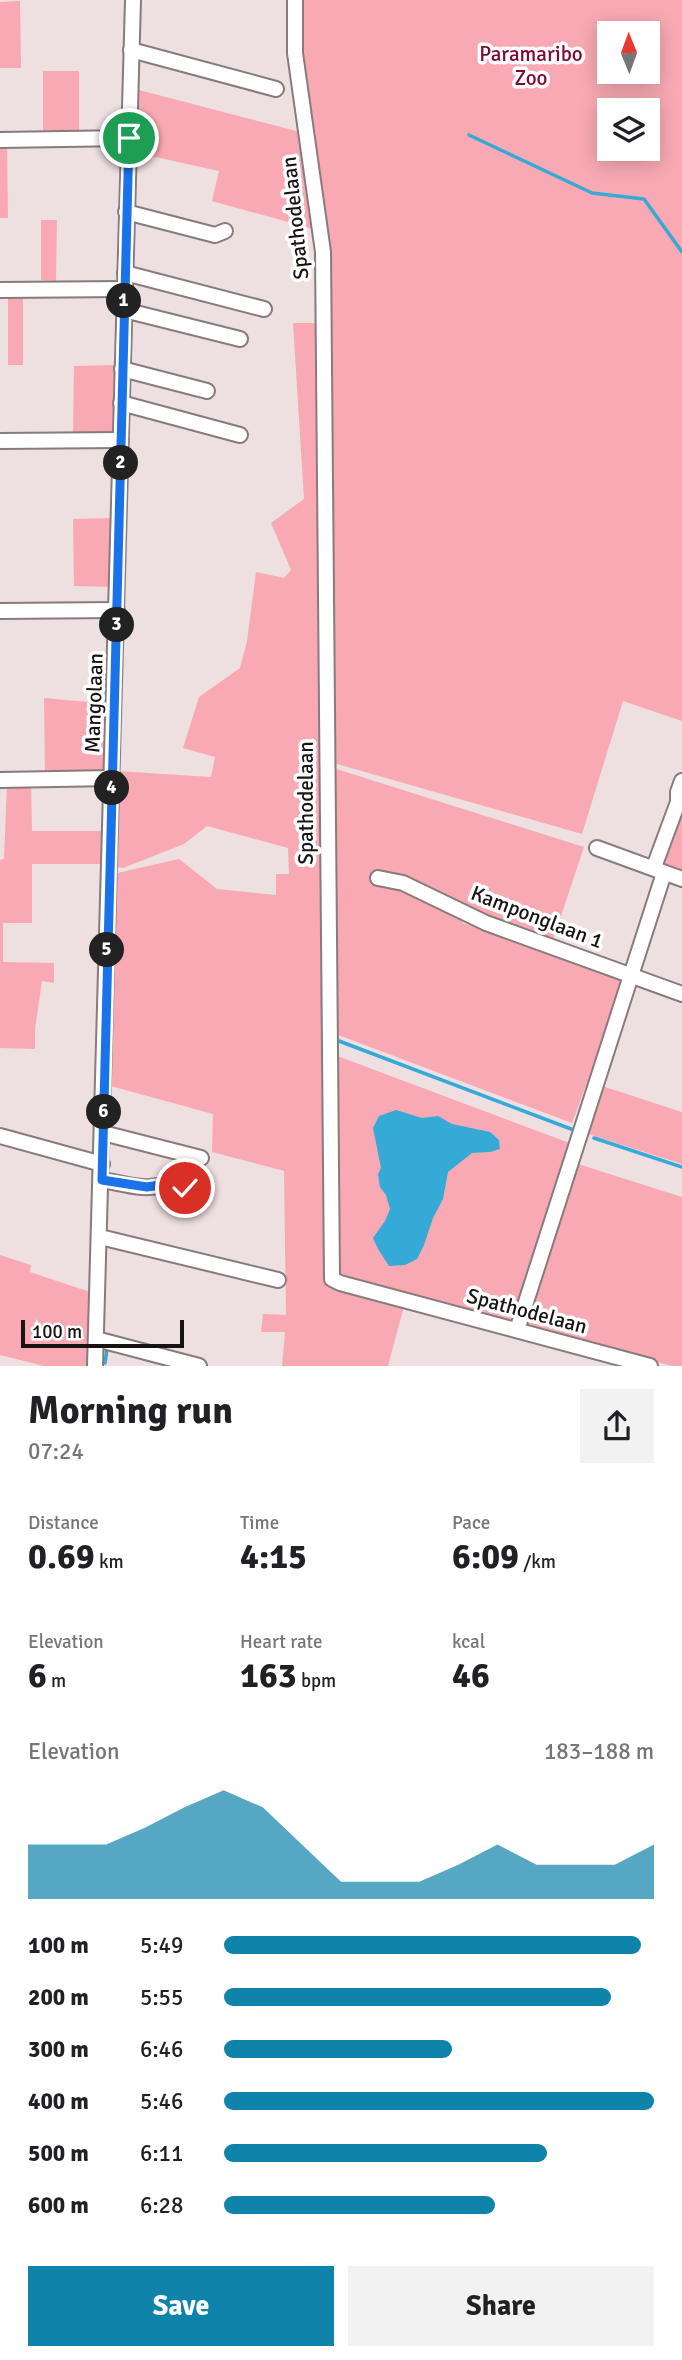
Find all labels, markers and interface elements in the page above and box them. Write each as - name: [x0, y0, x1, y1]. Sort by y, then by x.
- north arrow: [597, 21, 660, 84]
- map controls: [597, 21, 660, 161]
- park label: Paramaribo Zoo: [479, 41, 583, 91]
- button: layers: [597, 98, 660, 161]
- pin: [99, 108, 159, 168]
- icon: arrive: [110, 119, 148, 157]
- street label: Spathodelaan: [276, 155, 314, 281]
- pin: 1: [106, 284, 142, 318]
- text: 1: [118, 288, 129, 312]
- pin: 2: [104, 446, 138, 480]
- text: 2: [115, 450, 126, 474]
- pin: 3: [100, 608, 134, 642]
- text: 3: [111, 612, 122, 636]
- street label: Mangolaan: [79, 653, 109, 753]
- street label: Spathodelaan: [293, 741, 319, 865]
- pin: 4: [94, 770, 130, 806]
- text: 4: [106, 775, 117, 799]
- street label: Kamponglaan 1: [467, 880, 607, 954]
- pin: 5: [90, 932, 124, 968]
- text: 5: [101, 937, 112, 961]
- pin: 6: [86, 1094, 122, 1130]
- text: 6: [98, 1099, 109, 1123]
- pin: [155, 1158, 215, 1218]
- icon: check: [166, 1169, 204, 1207]
- street label: Spathodelaan: [464, 1282, 590, 1340]
- scale bar: [21, 1317, 184, 1349]
- text: 100 m: [32, 1320, 82, 1344]
- text: Morning run: [28, 1387, 233, 1434]
- button: share: [580, 1389, 654, 1463]
- text: 07:24: [28, 1437, 84, 1466]
- text: Distance: [28, 1511, 99, 1535]
- text: Time: [240, 1511, 279, 1535]
- text: Pace: [452, 1511, 490, 1535]
- text: 0.69: [28, 1535, 95, 1578]
- text: 4:15: [240, 1535, 307, 1578]
- text: 6:09: [452, 1535, 519, 1578]
- text: km: [95, 1550, 124, 1574]
- text: /km: [519, 1550, 556, 1574]
- text: Elevation: [28, 1630, 104, 1654]
- text: Heart rate: [240, 1630, 322, 1654]
- text: kcal: [452, 1630, 485, 1654]
- text: 6: [28, 1654, 47, 1697]
- text: 163: [240, 1654, 297, 1697]
- text: 46: [452, 1654, 490, 1697]
- text: m: [47, 1669, 66, 1693]
- text: bpm: [297, 1669, 336, 1693]
- text: Elevation: [28, 1737, 120, 1766]
- text: 183–188 m: [544, 1737, 654, 1766]
- text: 100 m: [28, 1931, 89, 1960]
- text: 5:49: [140, 1931, 183, 1960]
- text: 200 m: [28, 1983, 89, 2012]
- text: 5:55: [140, 1983, 183, 2012]
- text: 300 m: [28, 2035, 89, 2064]
- text: 6:46: [140, 2035, 183, 2064]
- text: 400 m: [28, 2087, 89, 2116]
- text: 5:46: [140, 2087, 183, 2116]
- text: 500 m: [28, 2139, 89, 2168]
- text: 6:11: [140, 2139, 183, 2168]
- text: 600 m: [28, 2191, 89, 2220]
- text: 6:28: [140, 2191, 183, 2220]
- button: Save: [28, 2266, 334, 2346]
- button: Share: [348, 2266, 654, 2346]

